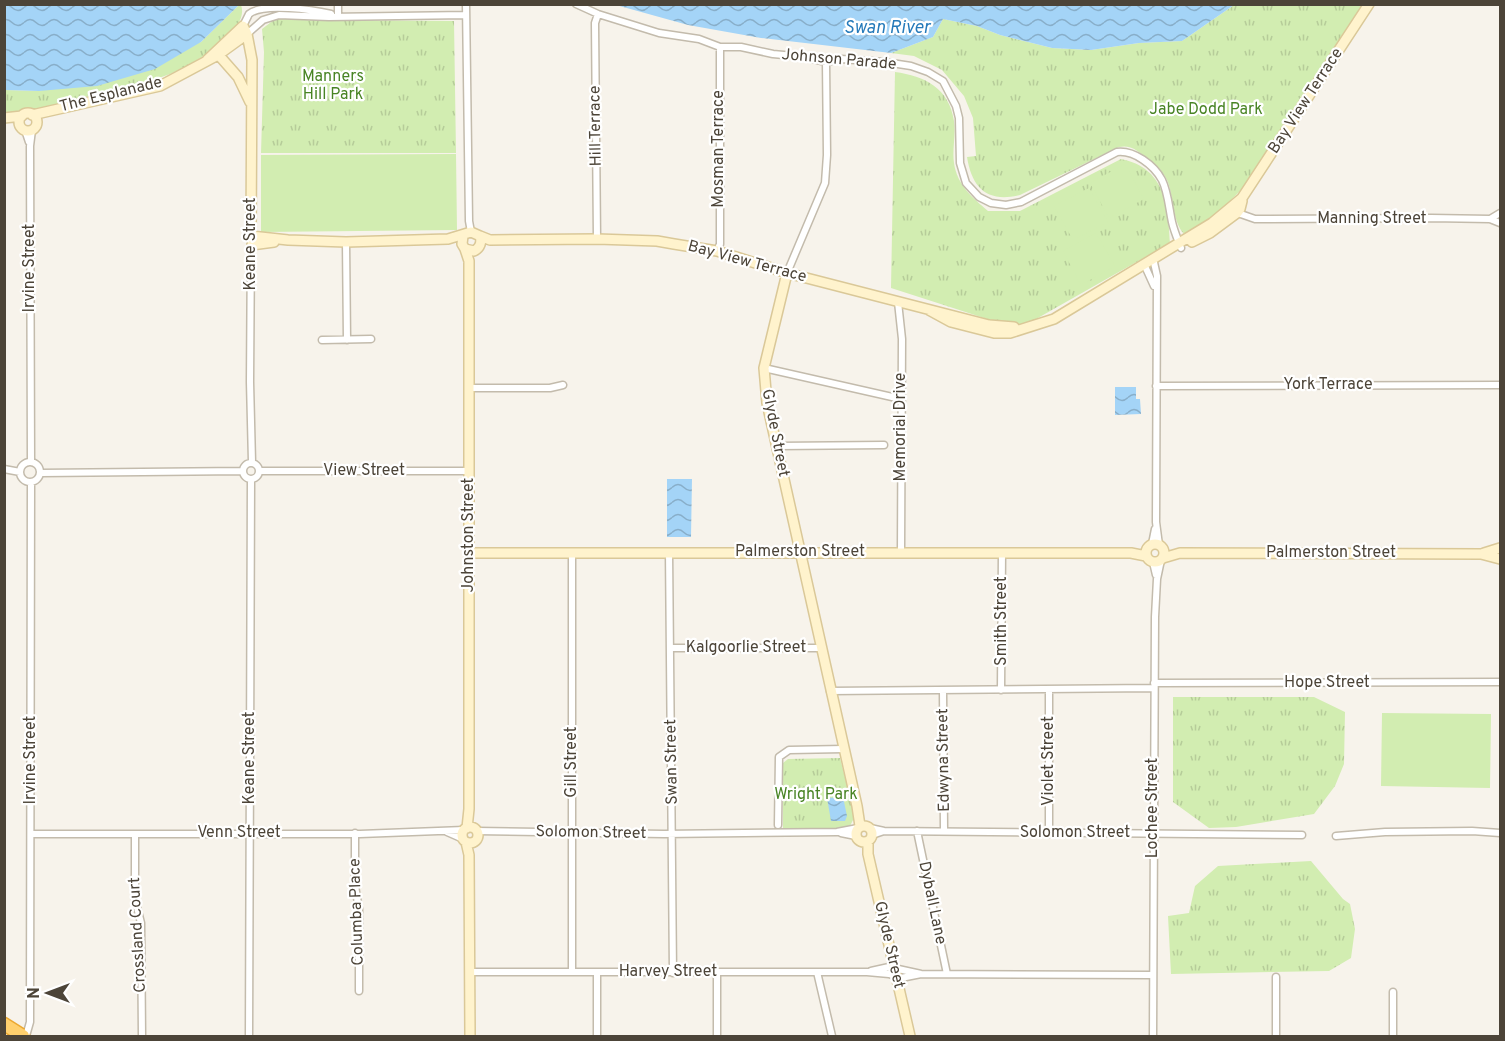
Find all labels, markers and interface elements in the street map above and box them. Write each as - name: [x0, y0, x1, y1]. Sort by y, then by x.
- water label: Swan River: [844, 17, 932, 40]
- street label: Bay View Terrace: [1264, 44, 1348, 158]
- street label: Johnson Parade: [781, 45, 897, 75]
- park label: Manners Hill Park: [302, 67, 364, 105]
- street label: The Esplanade: [58, 73, 164, 117]
- street label: Hill Terrace: [585, 85, 607, 167]
- street label: Mosman Terrace: [709, 90, 729, 208]
- park label: Jabe Dodd Park: [1149, 100, 1263, 120]
- street label: Keane Street: [241, 198, 261, 290]
- street label: Manning Street: [1317, 209, 1427, 229]
- street label: Irvine Street: [20, 224, 40, 312]
- street label: Bay View Terrace: [685, 237, 809, 287]
- street label: Memorial Drive: [891, 373, 911, 481]
- street label: York Terrace: [1283, 375, 1373, 395]
- street label: Glyde Street: [757, 387, 793, 479]
- street label: View Street: [323, 461, 405, 481]
- street label: Johnston Street: [459, 478, 479, 592]
- street label: Palmerston Street: [735, 542, 865, 562]
- street label: Palmerston Street: [1266, 543, 1396, 563]
- street label: Smith Street: [992, 576, 1012, 666]
- street label: Kalgoorlie Street: [686, 638, 806, 658]
- street label: Hope Street: [1284, 673, 1370, 693]
- street label: Edwyna Street: [933, 708, 955, 812]
- street label: Keane Street: [240, 712, 260, 804]
- street label: Irvine Street: [21, 716, 41, 804]
- street label: Violet Street: [1039, 716, 1059, 806]
- street label: Swan Street: [661, 719, 683, 805]
- street label: Gill Street: [562, 726, 582, 798]
- street label: Lochee Street: [1143, 758, 1163, 858]
- park label: Wright Park: [774, 785, 858, 805]
- street label: Solomon Street: [535, 822, 647, 844]
- street label: Venn Street: [197, 823, 281, 843]
- street label: Solomon Street: [1020, 823, 1130, 843]
- street label: Columba Place: [345, 858, 369, 966]
- street label: Dyball Lane: [913, 860, 951, 946]
- street label: Crossland Court: [125, 877, 151, 993]
- street label: Glyde Street: [869, 899, 909, 991]
- street label: Harvey Street: [619, 962, 717, 982]
- north arrow: [18, 963, 78, 1023]
- text: N: [25, 987, 45, 999]

